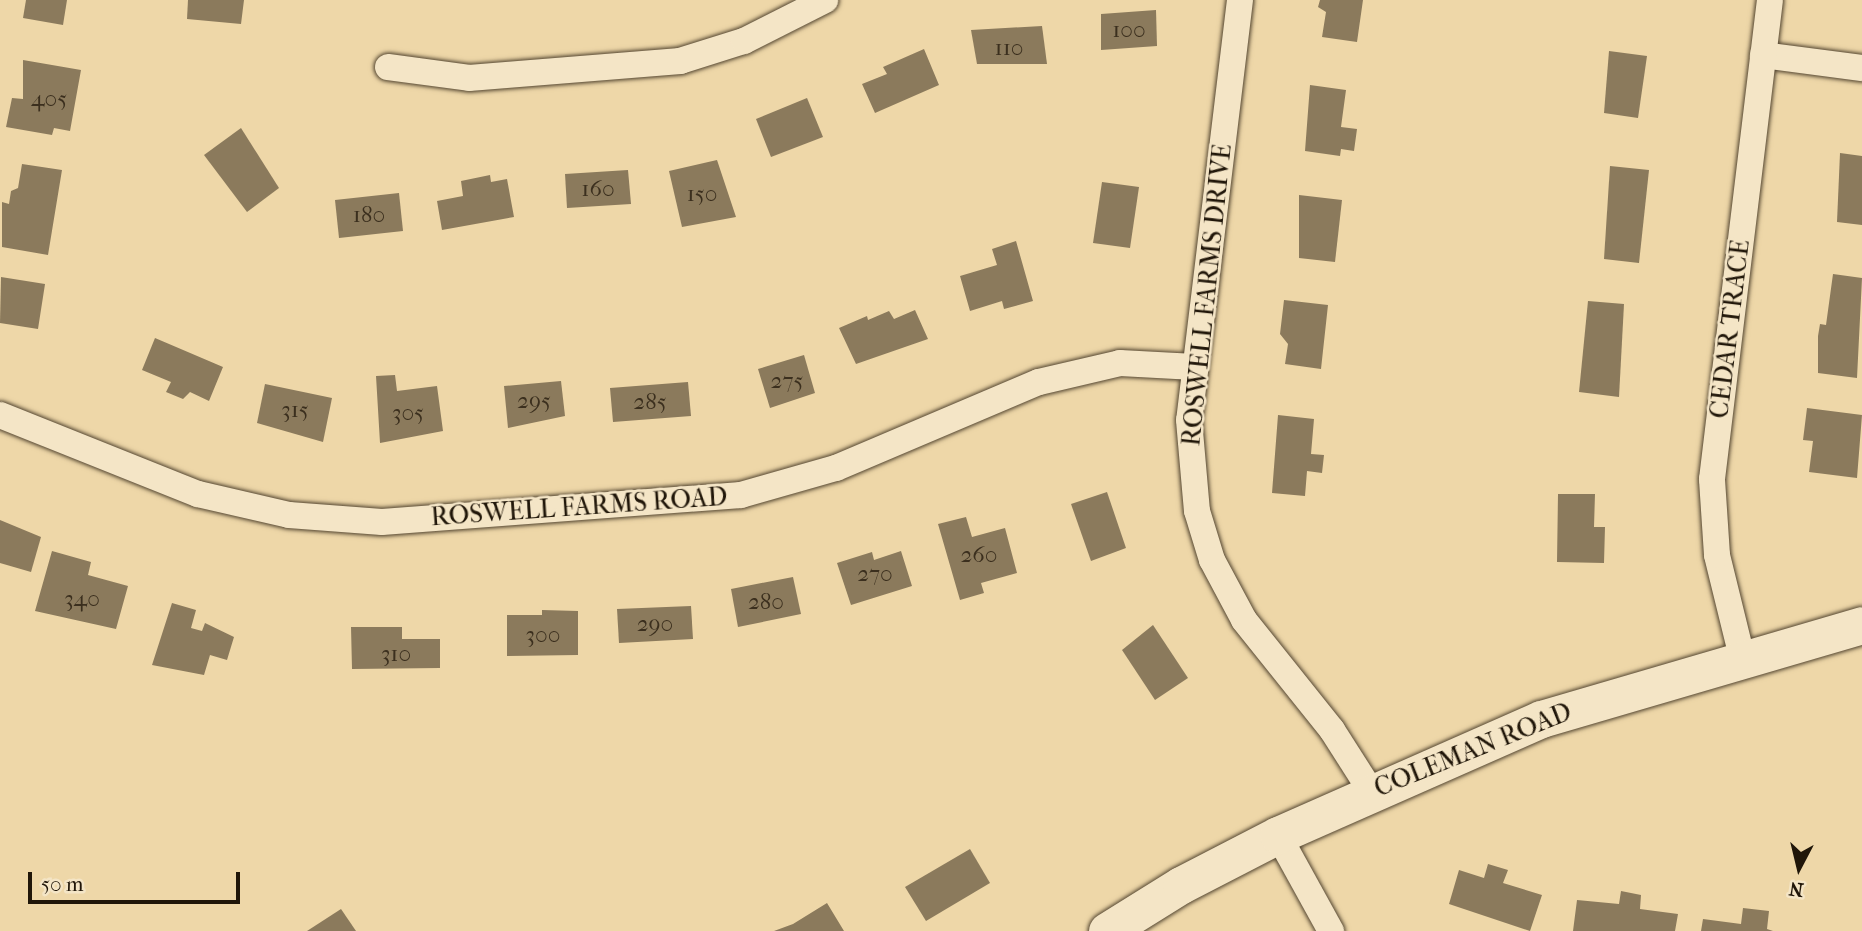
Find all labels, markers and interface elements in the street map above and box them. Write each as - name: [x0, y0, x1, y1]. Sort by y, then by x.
- house number: 100: [1112, 16, 1146, 44]
- house number: 110: [995, 34, 1023, 62]
- house number: 405: [31, 85, 67, 113]
- street label: ROSWELL FARMS DRIVE: [1176, 142, 1238, 448]
- house number: 160: [581, 175, 615, 203]
- house number: 150: [687, 180, 717, 208]
- house number: 180: [353, 201, 385, 229]
- street label: CEDAR TRACE: [1704, 238, 1756, 420]
- house number: 275: [771, 367, 803, 395]
- house number: 295: [517, 387, 551, 415]
- house number: 285: [633, 388, 667, 416]
- house number: 315: [281, 396, 309, 424]
- house number: 305: [392, 399, 424, 427]
- street label: ROSWELL FARMS ROAD: [430, 481, 728, 533]
- house number: 260: [961, 541, 997, 569]
- house number: 270: [857, 560, 893, 588]
- house number: 340: [64, 585, 100, 613]
- house number: 280: [748, 588, 784, 616]
- house number: 290: [637, 610, 673, 638]
- house number: 300: [526, 621, 560, 649]
- house number: 310: [381, 640, 411, 668]
- street label: COLEMAN ROAD: [1370, 696, 1576, 804]
- north arrow: [1764, 833, 1834, 903]
- scale bar: [32, 858, 243, 902]
- text: 50 m: [41, 872, 84, 896]
- text: N: [1788, 877, 1805, 901]

